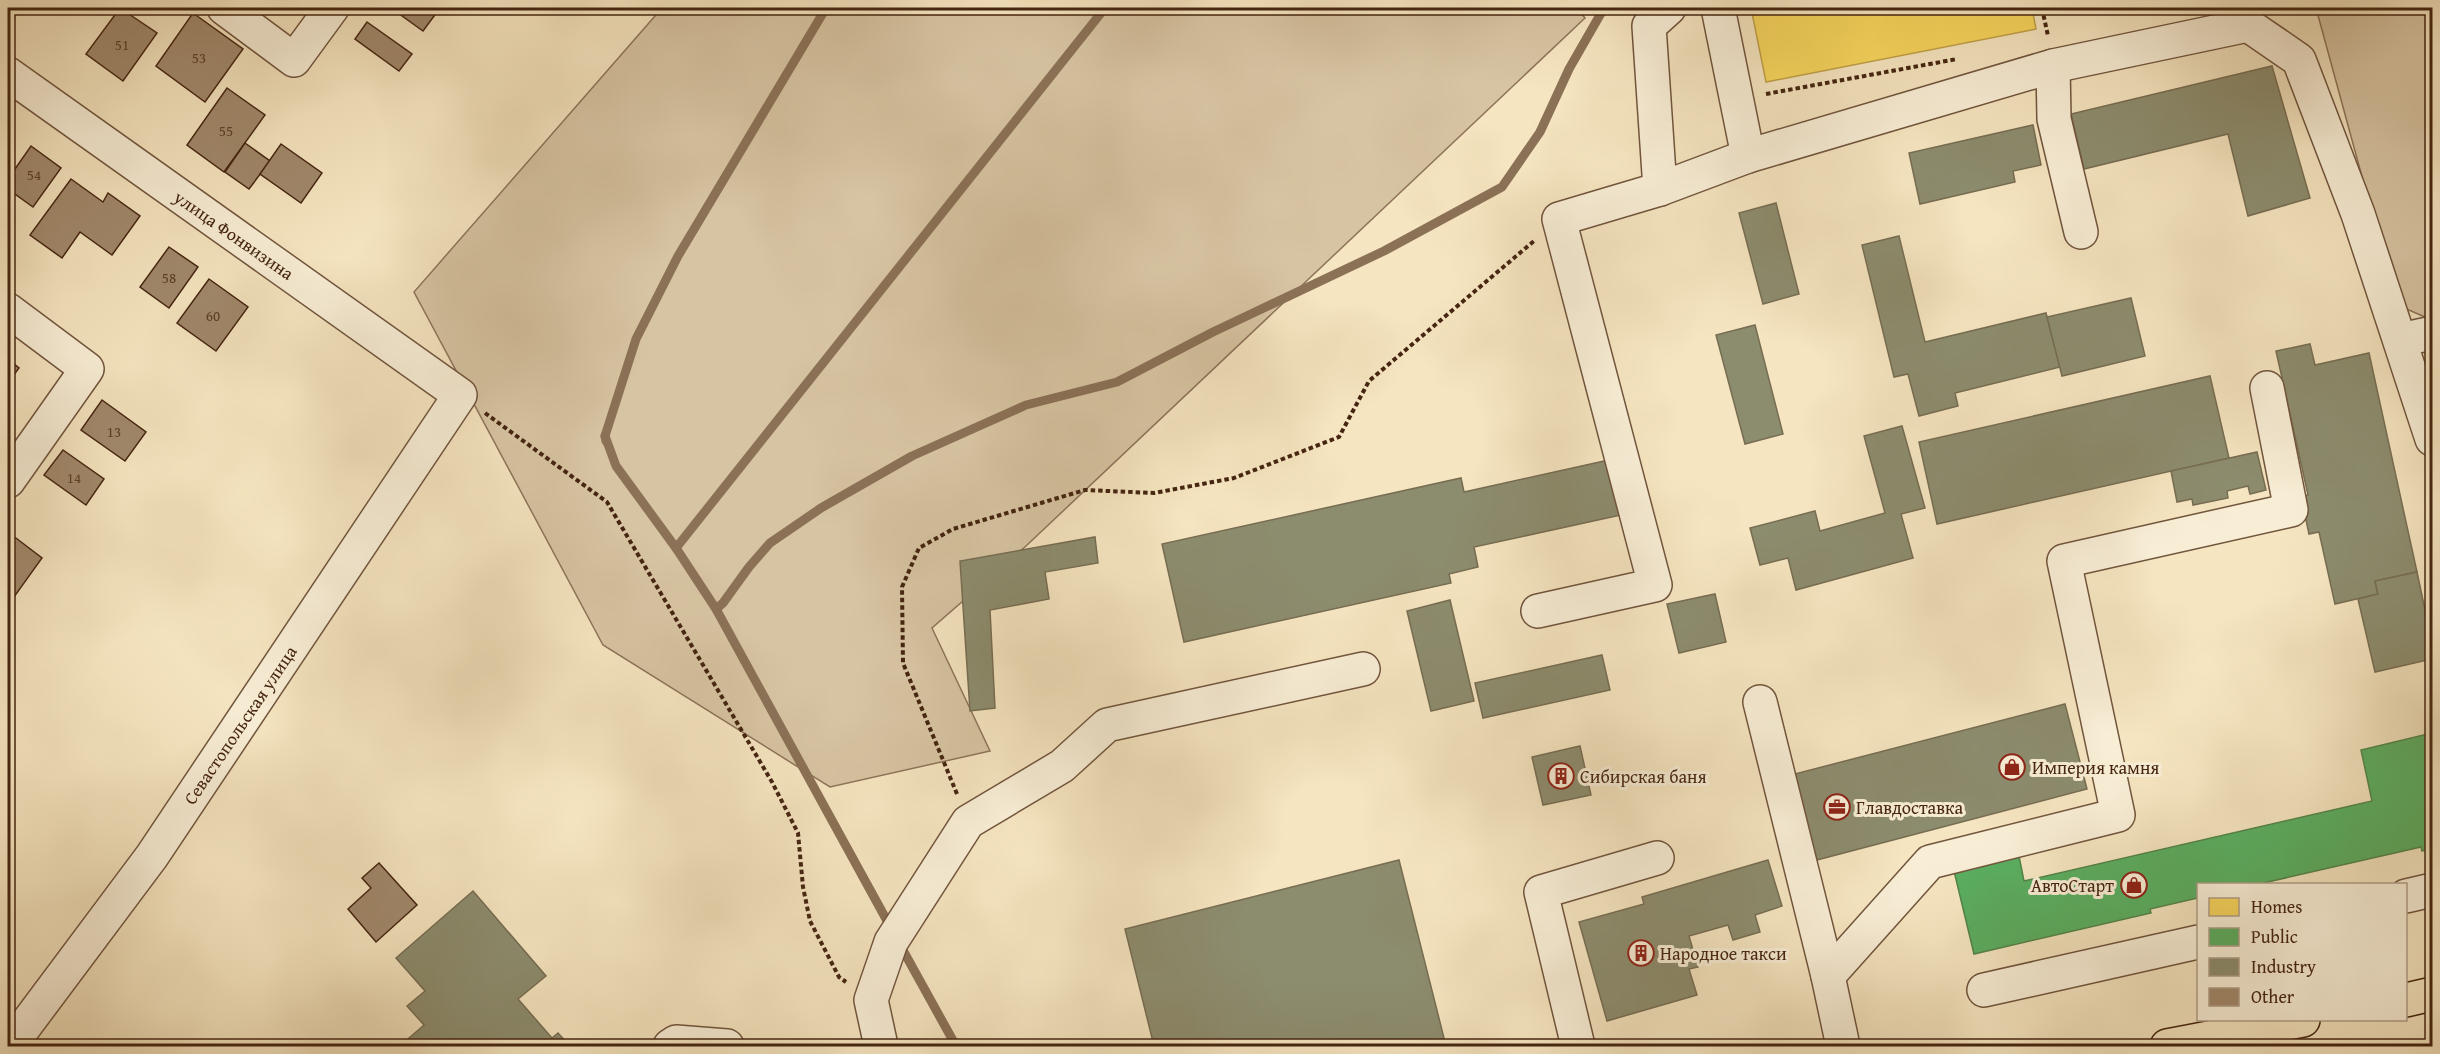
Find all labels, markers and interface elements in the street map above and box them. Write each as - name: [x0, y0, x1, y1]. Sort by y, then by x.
- house number: 51: [115, 34, 129, 55]
- house number: 53: [192, 47, 206, 68]
- house number: 55: [219, 120, 233, 141]
- house number: 54: [27, 164, 41, 185]
- street label: улица Фонвизина: [168, 183, 300, 287]
- house number: 58: [162, 267, 176, 288]
- house number: 60: [206, 305, 220, 326]
- house number: 13: [107, 421, 121, 442]
- house number: 14: [67, 467, 81, 488]
- street label: Севастопольская улица: [177, 640, 304, 810]
- shop icon: Империя камня: [1997, 752, 2027, 782]
- place label: Империя камня: [2032, 754, 2160, 781]
- building icon: Сибирская баня: [1546, 761, 1576, 791]
- place label: Сибирская баня: [1580, 763, 1707, 790]
- office icon: Главдоставка: [1822, 792, 1852, 822]
- place label: Главдоставка: [1856, 794, 1963, 821]
- shop icon: АвтоСтарт: [2119, 870, 2149, 900]
- place label: АвтоСтарт: [2031, 872, 2114, 899]
- legend: [2197, 883, 2407, 1021]
- text: Homes: [2251, 893, 2302, 920]
- text: Public: [2251, 923, 2298, 950]
- building icon: Народное такси: [1626, 938, 1656, 968]
- place label: Народное такси: [1660, 940, 1787, 967]
- text: Industry: [2251, 953, 2316, 980]
- text: Other: [2251, 983, 2295, 1010]

